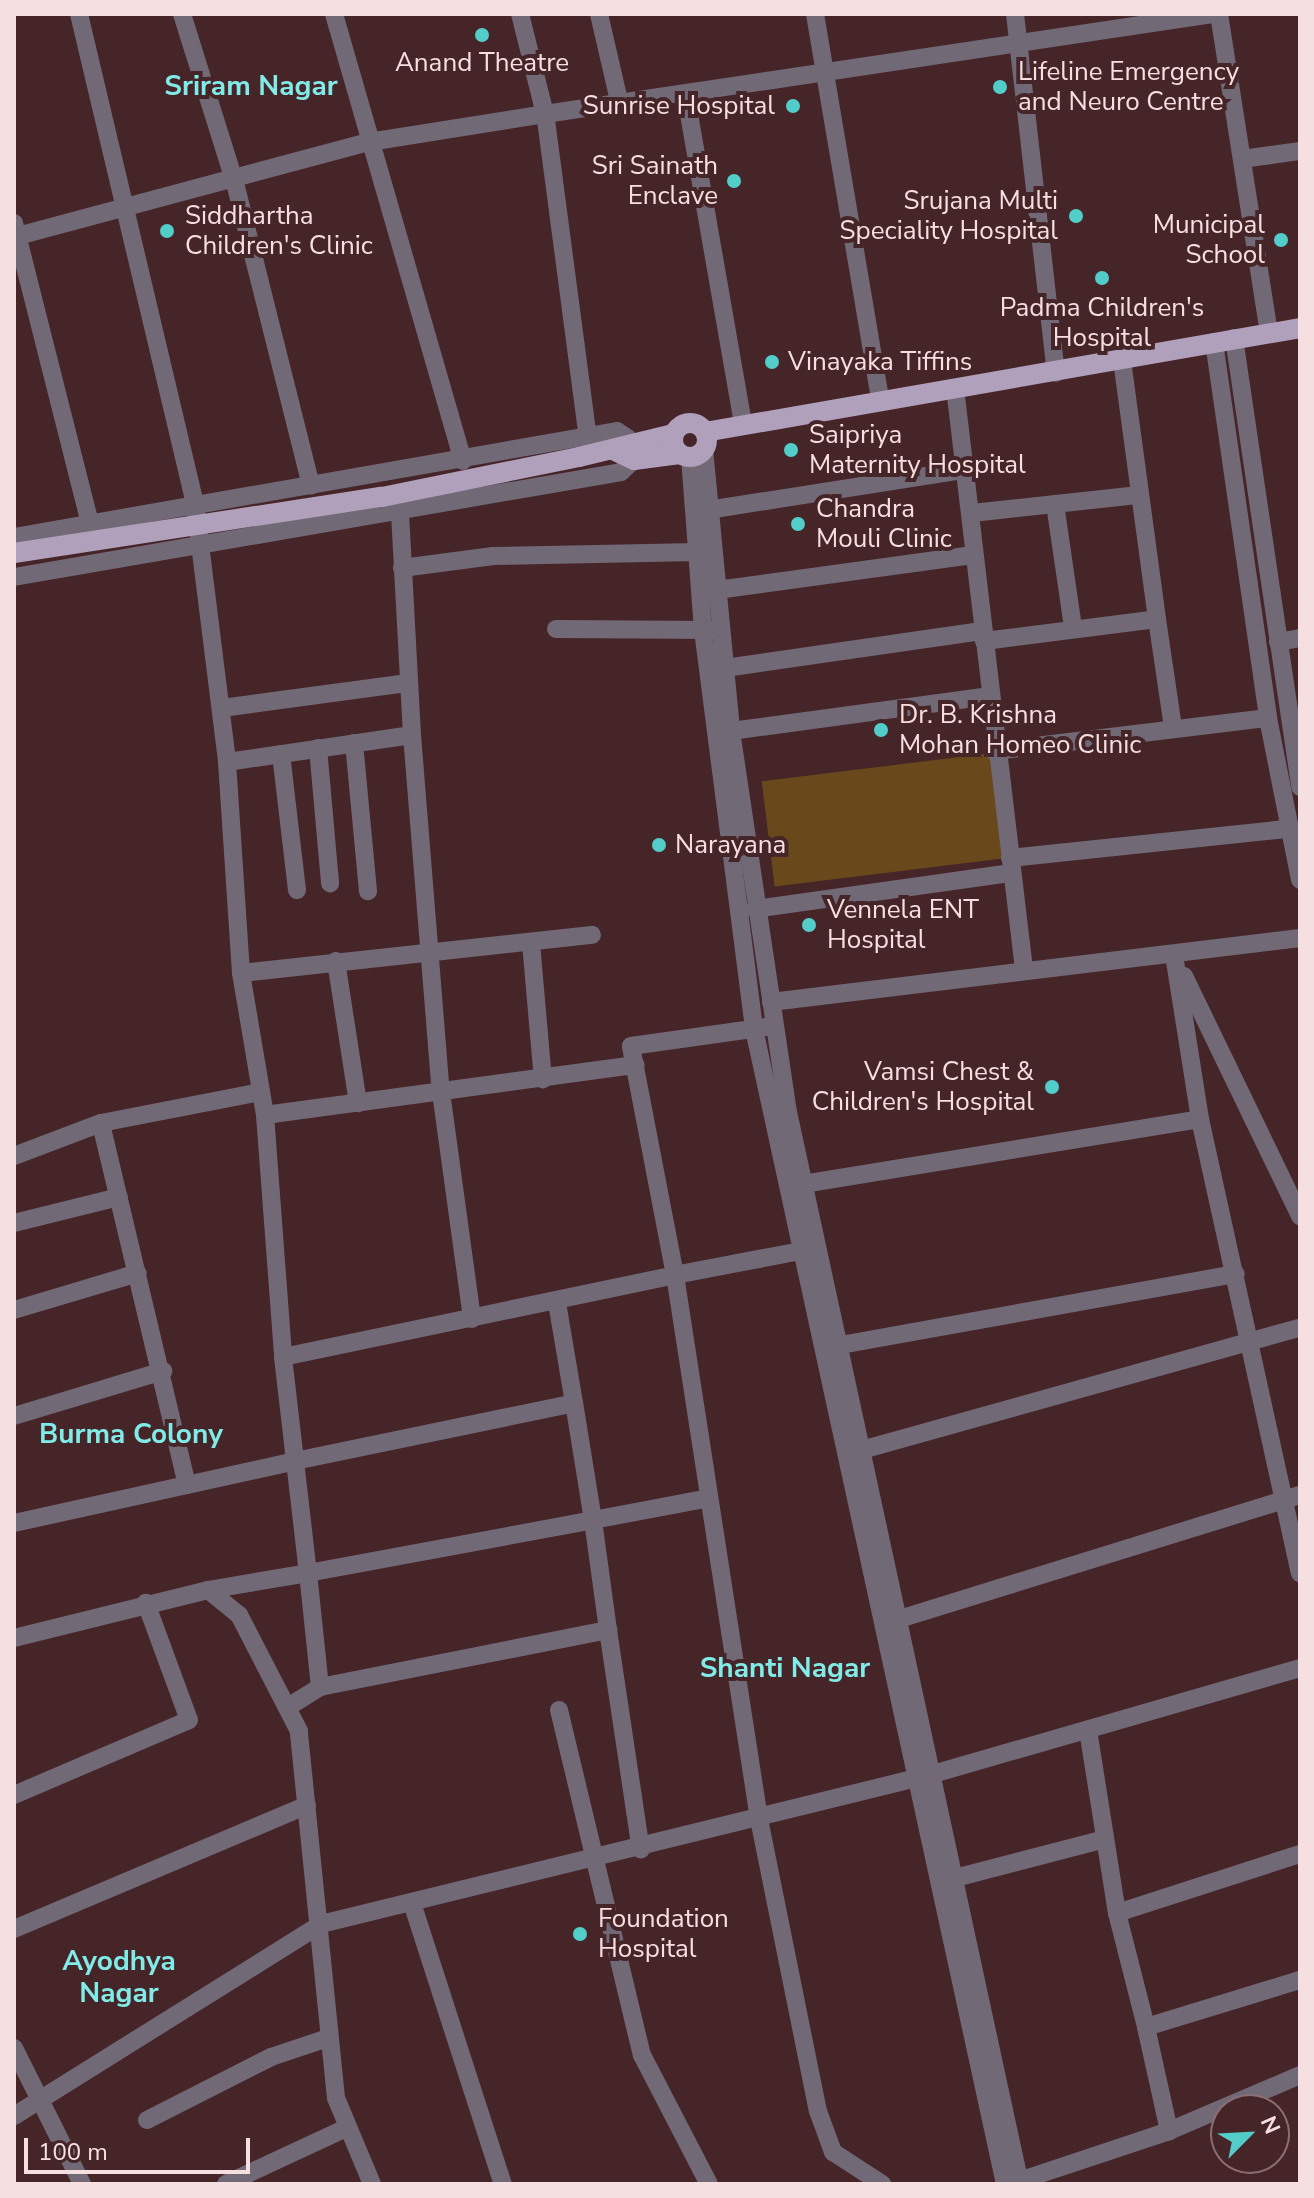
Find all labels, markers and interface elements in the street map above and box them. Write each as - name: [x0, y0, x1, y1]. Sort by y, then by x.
- marker: Anand Theatre: [473, 26, 491, 44]
- place label: Anand Theatre: [395, 47, 569, 79]
- place label: Lifeline Emergency and Neuro Centre: [1018, 56, 1239, 118]
- district label: Sriram Nagar: [164, 69, 338, 103]
- marker: Lifeline Emergency and Neuro Centre: [989, 76, 1011, 98]
- place label: Sunrise Hospital: [583, 90, 775, 122]
- marker: Sunrise Hospital: [782, 95, 804, 117]
- place label: Sri Sainath Enclave: [592, 150, 718, 212]
- marker: Sri Sainath Enclave: [725, 172, 743, 190]
- place label: Srujana Multi Speciality Hospital: [840, 185, 1058, 246]
- place label: Siddhartha Children's Clinic: [185, 200, 373, 262]
- marker: Srujana Multi Speciality Hospital: [1065, 205, 1087, 227]
- place label: Municipal School: [1153, 209, 1265, 270]
- marker: Siddhartha Children's Clinic: [156, 220, 178, 242]
- marker: Municipal School: [1272, 231, 1290, 249]
- marker: Padma Children's Hospital: [1091, 267, 1113, 289]
- place label: Padma Children's Hospital: [1000, 292, 1204, 354]
- place label: Vinayaka Tiffins: [788, 346, 972, 378]
- marker: Vinayaka Tiffins: [763, 353, 781, 371]
- place label: Saipriya Maternity Hospital: [809, 419, 1026, 480]
- marker: Saipriya Maternity Hospital: [780, 439, 802, 461]
- place label: Chandra Mouli Clinic: [816, 493, 952, 554]
- marker: Chandra Mouli Clinic: [787, 513, 809, 535]
- place label: Dr. B. Krishna Mohan Homeo Clinic: [899, 699, 1141, 760]
- marker: Dr. B. Krishna Mohan Homeo Clinic: [870, 719, 892, 741]
- place label: Narayana: [675, 829, 786, 861]
- marker: Narayana: [650, 836, 668, 854]
- place label: Vennela ENT Hospital: [827, 894, 979, 956]
- marker: Vennela ENT Hospital: [798, 914, 820, 936]
- place label: Vamsi Chest & Children's Hospital: [812, 1056, 1034, 1118]
- marker: Vamsi Chest & Children's Hospital: [1041, 1076, 1063, 1098]
- district label: Burma Colony: [39, 1417, 223, 1451]
- district label: Shanti Nagar: [700, 1651, 870, 1685]
- place label: Foundation Hospital: [598, 1903, 729, 1964]
- marker: Foundation Hospital: [569, 1923, 591, 1945]
- district label: Ayodhya Nagar: [62, 1944, 176, 2010]
- north arrow: [1210, 2094, 1290, 2174]
- text: N: [1253, 2111, 1287, 2139]
- scale bar: [28, 2122, 254, 2172]
- text: 100 m: [38, 2136, 108, 2168]

